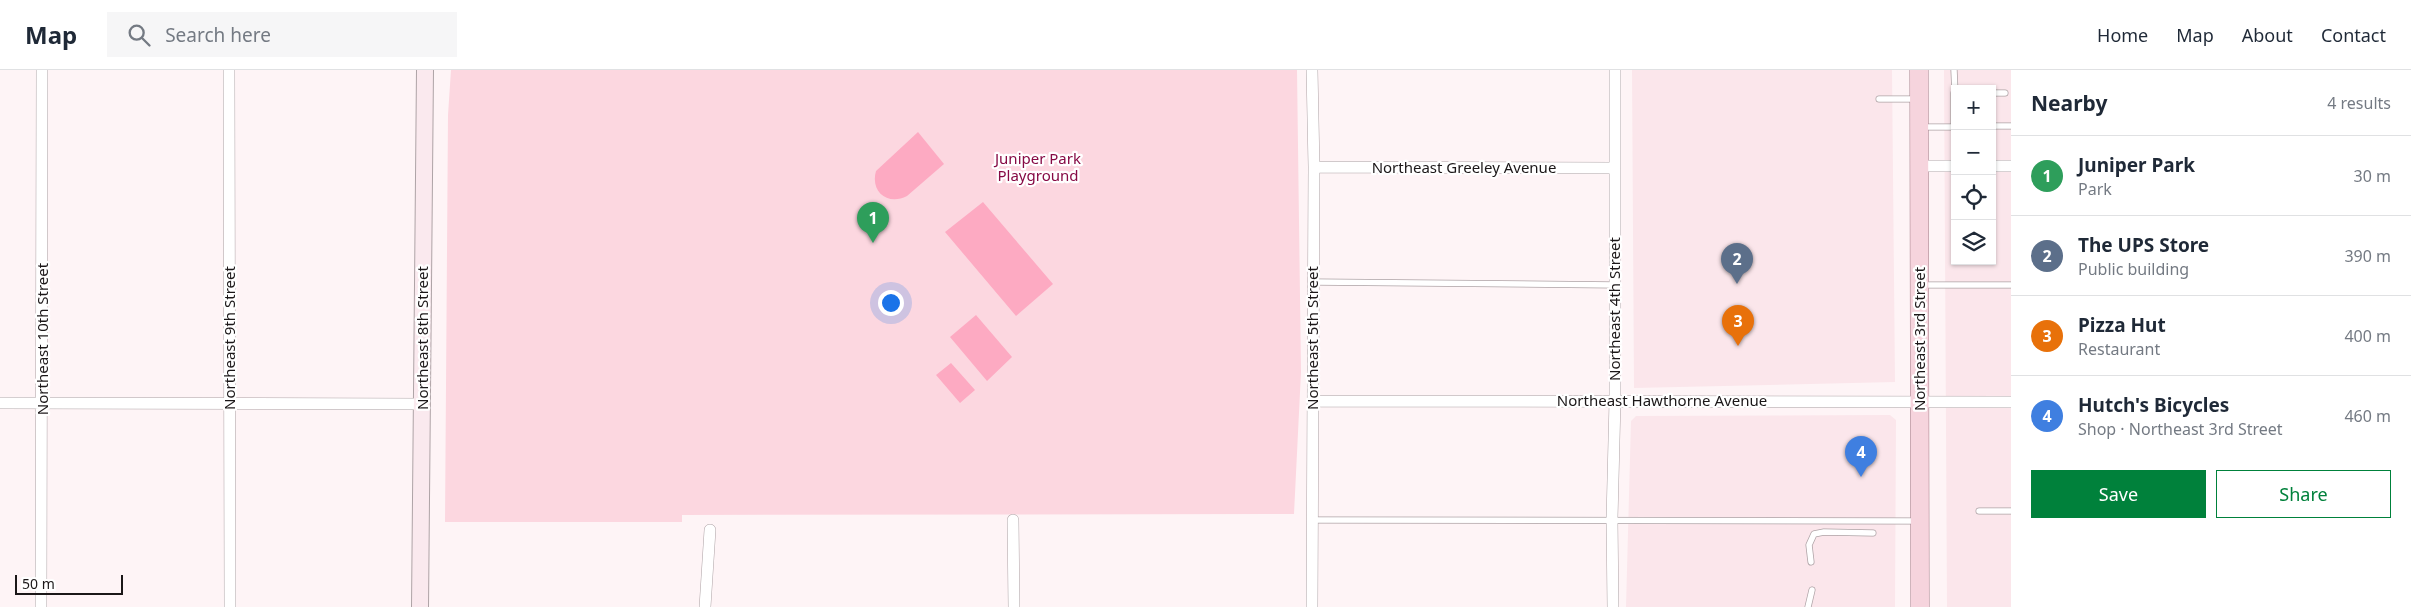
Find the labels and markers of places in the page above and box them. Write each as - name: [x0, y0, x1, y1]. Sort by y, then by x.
- pin: 1: [857, 202, 889, 243]
- pin: 2: [1721, 243, 1753, 284]
- pin: 3: [1722, 305, 1754, 346]
- pin: 4: [1845, 436, 1877, 477]

